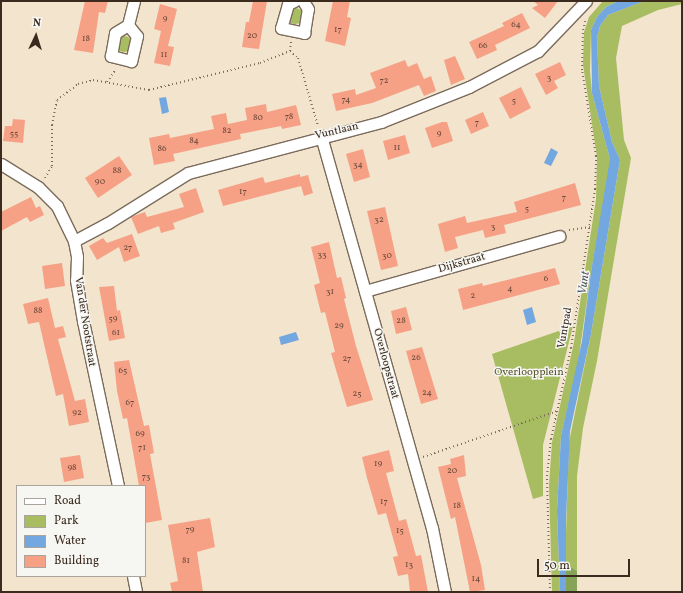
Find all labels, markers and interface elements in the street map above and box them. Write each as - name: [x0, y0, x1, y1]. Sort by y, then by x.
- house number: 9: [163, 14, 167, 24]
- north arrow: [16, 16, 56, 56]
- text: N: [32, 16, 41, 31]
- house number: 64: [511, 20, 521, 30]
- house number: 17: [334, 25, 342, 35]
- house number: 20: [247, 31, 257, 41]
- house number: 18: [82, 34, 90, 44]
- house number: 66: [478, 41, 488, 51]
- house number: 11: [161, 50, 167, 60]
- house number: 3: [547, 73, 551, 83]
- house number: 72: [379, 76, 389, 86]
- house number: 74: [342, 95, 350, 105]
- house number: 5: [512, 96, 516, 106]
- house number: 78: [285, 112, 293, 122]
- house number: 80: [253, 113, 263, 123]
- house number: 7: [475, 118, 479, 128]
- street label: Vuntlaan: [314, 121, 360, 143]
- house number: 82: [222, 126, 232, 136]
- house number: 55: [10, 129, 18, 139]
- house number: 9: [437, 129, 441, 139]
- house number: 84: [189, 136, 199, 146]
- house number: 11: [394, 143, 400, 153]
- house number: 86: [157, 144, 167, 154]
- house number: 34: [353, 160, 363, 170]
- house number: 88: [112, 166, 122, 176]
- house number: 90: [95, 177, 105, 187]
- house number: 17: [239, 187, 247, 197]
- house number: 7: [562, 193, 566, 203]
- house number: 5: [525, 204, 529, 214]
- house number: 32: [374, 215, 384, 225]
- house number: 3: [491, 222, 495, 232]
- house number: 27: [124, 243, 132, 253]
- house number: 33: [317, 250, 327, 260]
- house number: 30: [382, 251, 392, 261]
- street label: Dijkstraat: [437, 251, 487, 277]
- water label: Vunt: [576, 270, 594, 296]
- house number: 6: [544, 274, 548, 284]
- street label: Van der Nootstraat: [70, 276, 98, 368]
- house number: 4: [507, 284, 513, 294]
- house number: 31: [326, 287, 334, 297]
- house number: 2: [471, 291, 475, 301]
- house number: 88: [33, 306, 43, 316]
- street label: Vuntpad: [556, 306, 576, 350]
- house number: 59: [109, 314, 117, 324]
- house number: 28: [396, 316, 406, 326]
- house number: 29: [334, 321, 344, 331]
- street label: Overloopstraat: [369, 327, 401, 401]
- house number: 61: [112, 328, 120, 338]
- house number: 26: [411, 353, 421, 363]
- house number: 27: [343, 354, 351, 364]
- house number: 65: [119, 366, 127, 376]
- park label: Overloopplein: [494, 366, 564, 380]
- house number: 24: [422, 388, 432, 398]
- house number: 25: [352, 389, 362, 399]
- house number: 67: [126, 398, 134, 408]
- house number: 92: [72, 408, 82, 418]
- house number: 69: [135, 429, 145, 439]
- house number: 71: [138, 443, 146, 453]
- house number: 19: [374, 459, 382, 469]
- house number: 98: [67, 463, 77, 473]
- house number: 20: [447, 466, 457, 476]
- house number: 73: [142, 472, 150, 482]
- legend: [16, 485, 146, 577]
- text: Road: [54, 493, 81, 509]
- house number: 17: [380, 497, 388, 507]
- house number: 18: [453, 501, 461, 511]
- text: Park: [54, 513, 79, 529]
- house number: 79: [186, 525, 194, 535]
- house number: 15: [396, 526, 404, 536]
- text: Water: [54, 533, 86, 549]
- scale bar: [539, 551, 632, 577]
- text: Building: [54, 553, 99, 569]
- house number: 81: [182, 556, 190, 566]
- text: 50 m: [544, 558, 570, 574]
- house number: 13: [405, 560, 413, 570]
- house number: 14: [472, 574, 480, 584]

